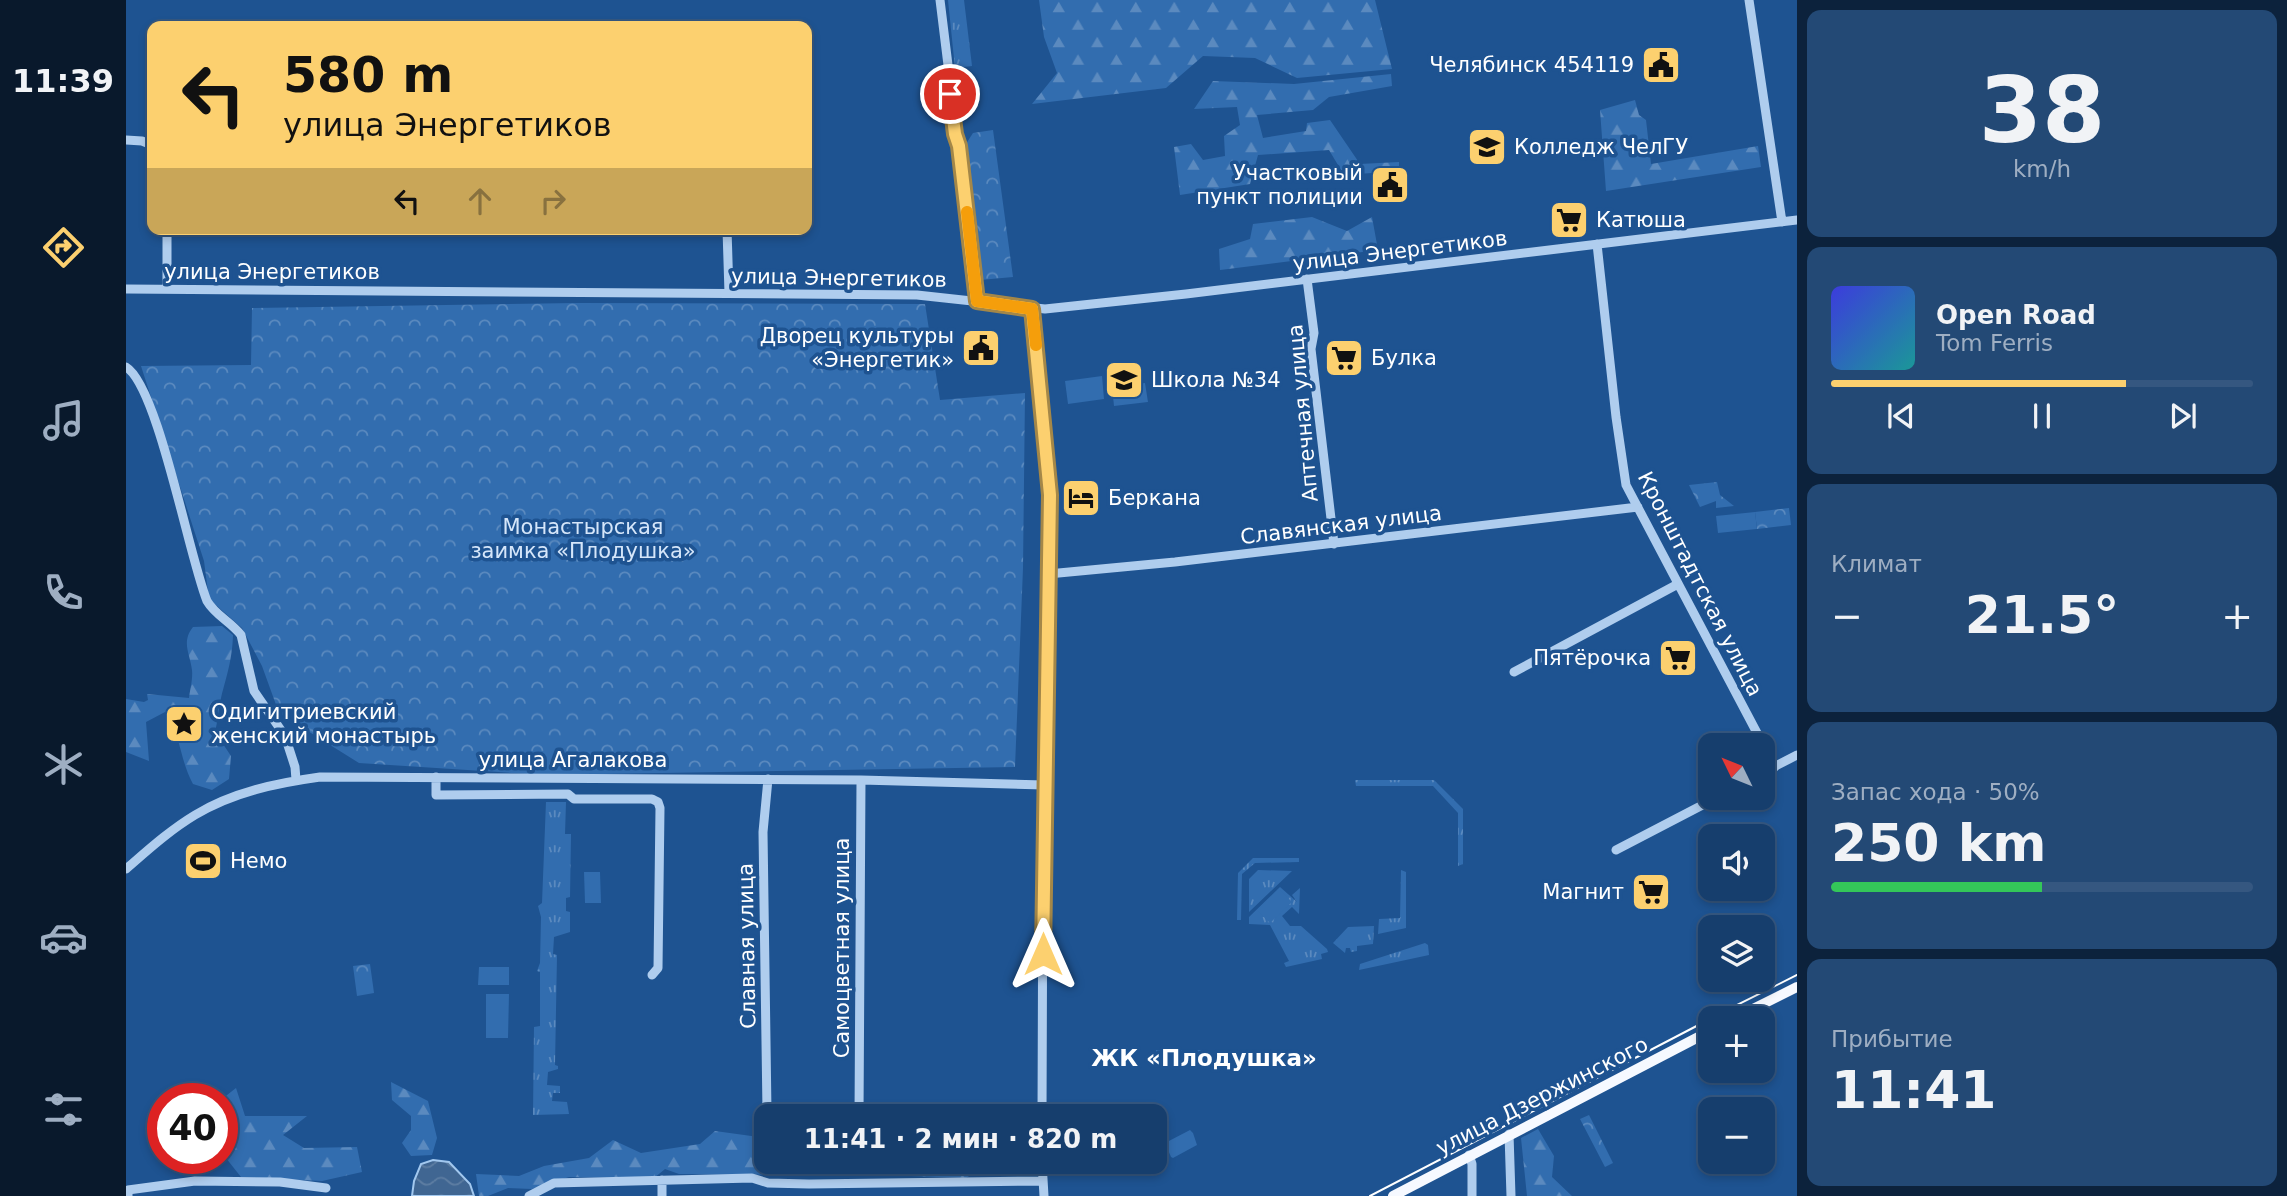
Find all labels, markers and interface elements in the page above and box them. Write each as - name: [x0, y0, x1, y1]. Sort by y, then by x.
- public building icon: Челябинск 454119: [1640, 44, 1682, 86]
- text: 580 m: [283, 47, 453, 104]
- icon: left: [168, 49, 259, 140]
- place label: Челябинск 454119: [1429, 53, 1634, 77]
- text: 38: [1979, 58, 2105, 163]
- text: 11:39: [12, 62, 114, 100]
- pin: [920, 64, 980, 124]
- icon: arrive: [931, 75, 969, 113]
- text: улица Энергетиков: [283, 106, 612, 144]
- school or university icon: Колледж ЧелГУ: [1466, 126, 1508, 168]
- place label: Колледж ЧелГУ: [1514, 135, 1688, 159]
- text: km/h: [2013, 156, 2071, 182]
- place label: Участковый пункт полиции: [1196, 161, 1363, 209]
- public building icon: Участковый пункт полиции: [1369, 164, 1411, 206]
- icon: left: [388, 182, 426, 220]
- icon: ahead: [461, 182, 499, 220]
- icon: right: [534, 182, 572, 220]
- supermarket icon: Катюша: [1548, 199, 1590, 241]
- place label: Катюша: [1596, 208, 1686, 232]
- icon: directions: [39, 223, 88, 272]
- street label: улица Энергетиков: [1291, 226, 1509, 276]
- street label: улица Энергетиков: [164, 260, 380, 284]
- street label: улица Энергетиков: [731, 264, 947, 292]
- text: Open Road: [1936, 300, 2096, 330]
- street label: Аптечная улица: [1283, 323, 1323, 503]
- place label: Дворец культуры «Энергетик»: [760, 324, 954, 372]
- public building icon: Дворец культуры «Энергетик»: [960, 327, 1002, 369]
- text: Tom Ferris: [1936, 330, 2053, 356]
- supermarket icon: Булка: [1323, 337, 1365, 379]
- place label: Булка: [1371, 346, 1437, 370]
- school or university icon: Школа №34: [1103, 359, 1145, 401]
- place label: Школа №34: [1151, 368, 1281, 392]
- icon: music: [39, 396, 88, 445]
- icon: previous: [1882, 397, 1920, 435]
- icon: pause: [2023, 397, 2061, 435]
- icon: next: [2164, 397, 2202, 435]
- street label: Кронштадтская улица: [1633, 468, 1767, 700]
- hotel icon: Беркана: [1060, 477, 1102, 519]
- place label: Беркана: [1108, 486, 1201, 510]
- street label: Славянская улица: [1239, 501, 1443, 549]
- park label: Монастырская заимка «Плодушка»: [470, 515, 696, 563]
- text: Климат: [1831, 551, 1922, 577]
- icon: phone: [39, 568, 88, 617]
- text: 21.5°: [1965, 585, 2119, 645]
- text: −: [1831, 594, 1863, 638]
- text: +: [2221, 594, 2253, 638]
- supermarket icon: Пятёрочка: [1657, 637, 1699, 679]
- place label: Пятёрочка: [1533, 646, 1651, 670]
- place label: Одигитриевский женский монастырь: [211, 700, 436, 748]
- place icon: Одигитриевский женский монастырь: [163, 703, 205, 745]
- north arrow: [1698, 733, 1774, 810]
- map controls: [1698, 733, 1775, 1174]
- icon: climate: [39, 740, 88, 789]
- street label: улица Агалакова: [479, 748, 667, 772]
- text: Запас хода · 50%: [1831, 779, 2040, 805]
- text: 250 km: [1831, 813, 2046, 873]
- button: sound: [1698, 824, 1775, 901]
- street label: Самоцветная улица: [830, 838, 854, 1058]
- sports icon: Немо: [182, 840, 224, 882]
- place label: Немо: [230, 849, 287, 873]
- street label: Славная улица: [734, 863, 760, 1029]
- supermarket icon: Магнит: [1630, 871, 1672, 913]
- place label: Магнит: [1542, 880, 1624, 904]
- icon: car: [39, 913, 88, 962]
- button: layers: [1698, 915, 1775, 992]
- position arrow: [1006, 917, 1080, 991]
- button: +: [1698, 1006, 1775, 1083]
- text: Прибытие: [1831, 1026, 1953, 1052]
- street label: улица Дзержинского: [1432, 1032, 1652, 1160]
- district label: ЖК «Плодушка»: [1091, 1045, 1317, 1071]
- text: 11:41: [1831, 1060, 1997, 1120]
- speed limit sign: 40: [147, 1083, 238, 1174]
- icon: filters: [39, 1085, 88, 1134]
- button: −: [1698, 1097, 1775, 1174]
- text: 11:41 · 2 мин · 820 m: [804, 1124, 1117, 1154]

